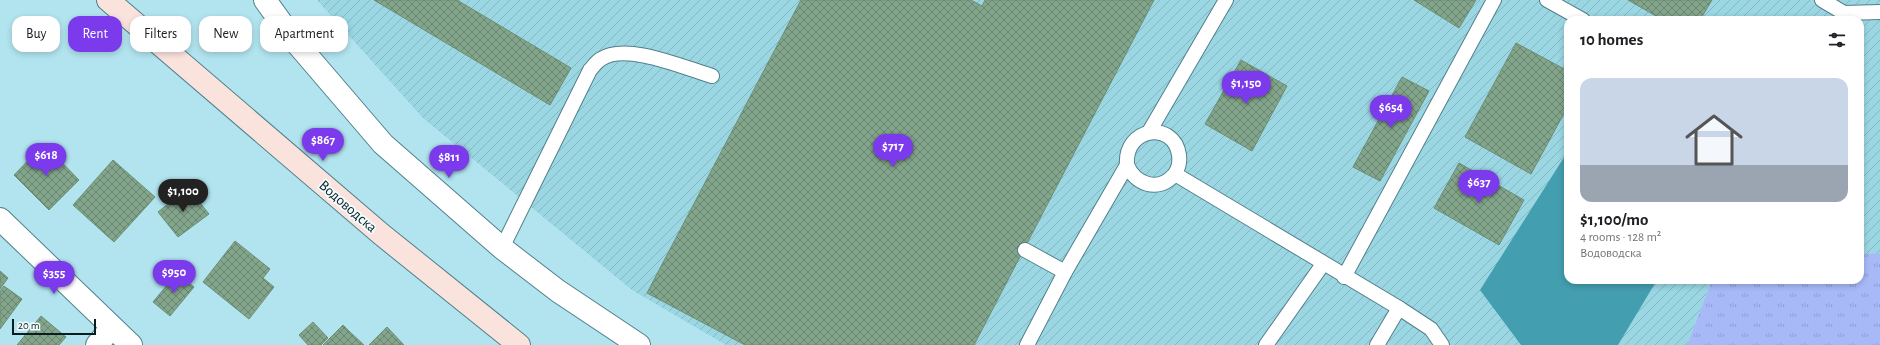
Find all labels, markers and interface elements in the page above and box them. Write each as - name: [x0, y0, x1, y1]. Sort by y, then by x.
- chip: Buy: [12, 16, 60, 52]
- chip: Rent: [68, 16, 122, 52]
- chip: Filters: [130, 16, 191, 52]
- chip: New: [199, 16, 252, 52]
- chip: Apartment: [260, 16, 348, 52]
- icon: filters: [1826, 29, 1848, 51]
- text: 10 homes: [1580, 31, 1643, 48]
- pin: $1,150: [1213, 71, 1279, 105]
- text: $1,150: [1231, 77, 1261, 90]
- pin: $654: [1367, 95, 1415, 129]
- text: $654: [1379, 101, 1403, 114]
- icon: home: [1678, 104, 1750, 176]
- pin: $867: [299, 128, 347, 162]
- text: $867: [311, 134, 335, 147]
- pin: $717: [869, 134, 917, 168]
- text: $717: [882, 140, 904, 153]
- pin: $618: [22, 143, 70, 177]
- pin: $811: [425, 145, 473, 179]
- text: $618: [34, 149, 58, 162]
- text: $811: [438, 151, 460, 164]
- pin: $637: [1455, 170, 1503, 204]
- text: $637: [1467, 176, 1491, 189]
- street label: Водоводска: [316, 177, 380, 235]
- pin: $1,100: [150, 179, 216, 213]
- text: $1,100: [167, 185, 199, 198]
- text: $1,100/mo: [1580, 211, 1648, 228]
- text: 4 rooms · 128 m²: [1580, 231, 1661, 244]
- text: Водоводска: [1580, 247, 1642, 260]
- pin: $950: [150, 260, 198, 294]
- pin: $355: [30, 261, 78, 295]
- text: $950: [162, 266, 186, 279]
- text: $355: [43, 267, 65, 280]
- scale bar: [12, 317, 96, 336]
- text: 20 m: [18, 320, 39, 331]

